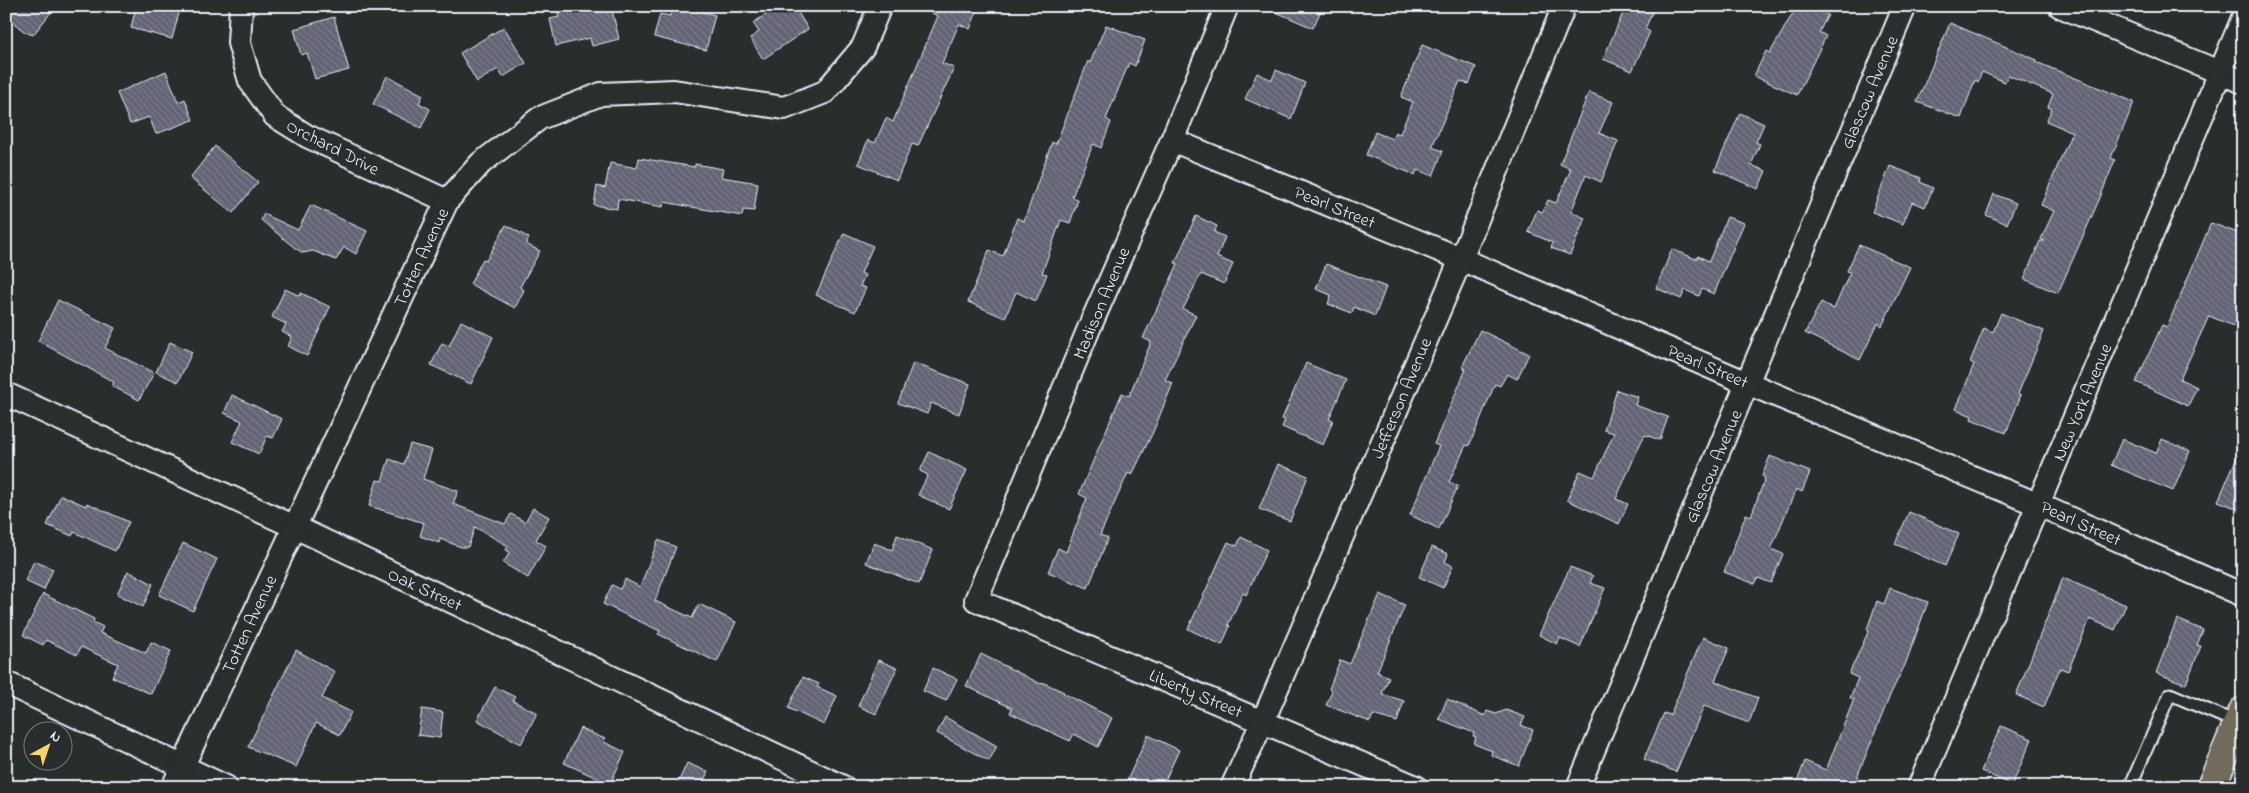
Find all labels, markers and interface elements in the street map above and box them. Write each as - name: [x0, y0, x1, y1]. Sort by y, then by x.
- street label: Glascow Avenue: [1835, 31, 1907, 153]
- street label: Orchard Drive: [281, 114, 384, 184]
- street label: Pearl Street: [1290, 181, 1379, 237]
- street label: Totten Avenue: [389, 203, 457, 312]
- street label: Madison Avenue: [1067, 243, 1139, 364]
- street label: Jefferson Avenue: [1366, 333, 1440, 463]
- street label: Pearl Street: [1663, 339, 1752, 397]
- street label: New York Avenue: [2047, 339, 2121, 466]
- street label: Glascow Avenue: [1679, 405, 1751, 527]
- street label: Pearl Street: [2036, 496, 2125, 554]
- street label: Oak Street: [383, 562, 466, 619]
- street label: Totten Avenue: [217, 570, 285, 679]
- street label: Liberty Street: [1145, 664, 1246, 726]
- north arrow: [22, 720, 72, 770]
- text: N: [45, 726, 66, 748]

